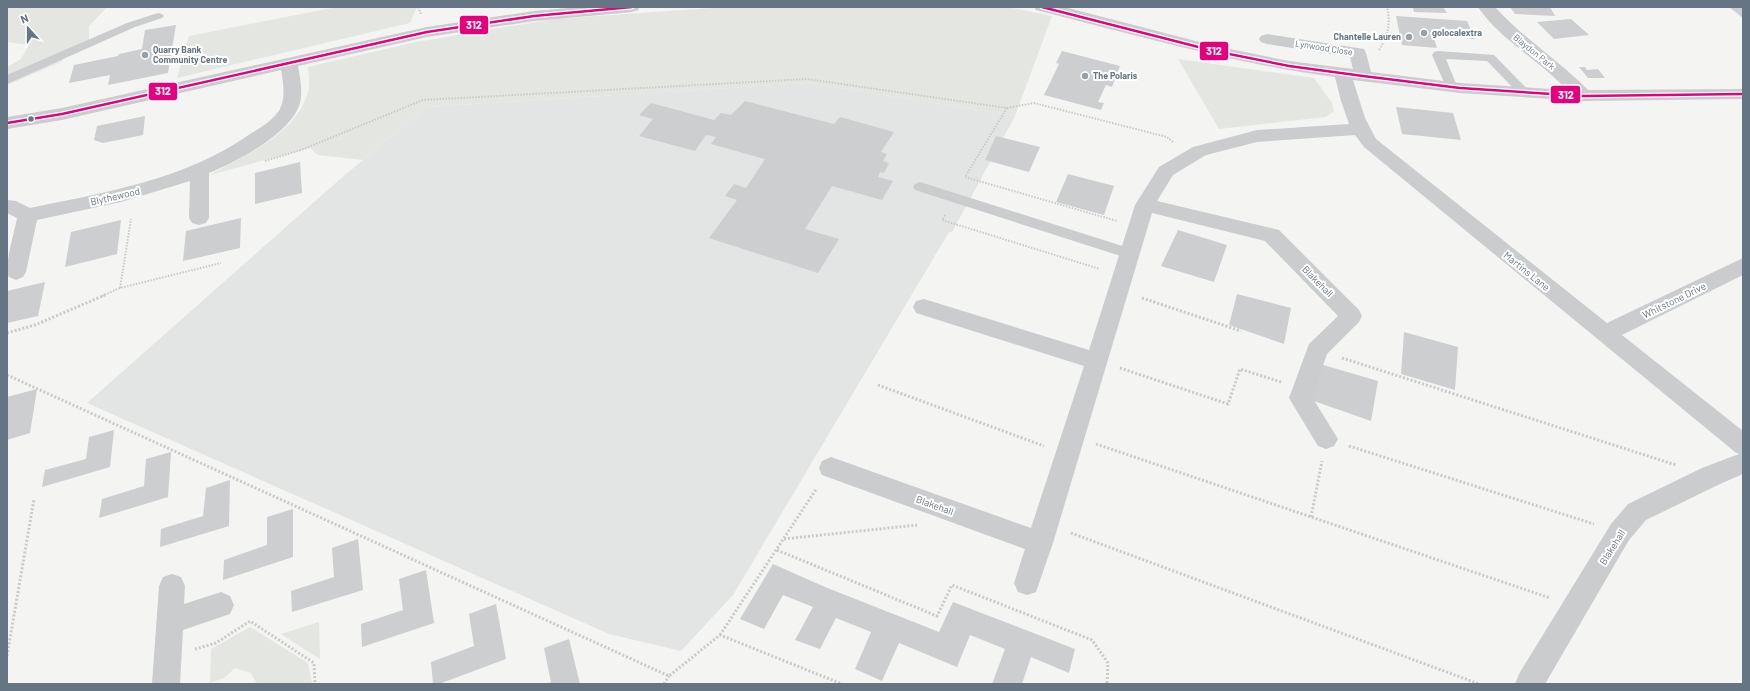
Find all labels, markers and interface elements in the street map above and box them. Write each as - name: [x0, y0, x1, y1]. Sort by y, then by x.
- north arrow: [8, 8, 48, 48]
- text: N: [18, 11, 30, 26]
- line badge: 312: [459, 15, 489, 35]
- text: 312: [466, 18, 482, 31]
- place label: golocalextra: [1432, 27, 1482, 38]
- marker: golocalextra: [1419, 28, 1429, 38]
- place label: Chantelle Lauren: [1334, 31, 1401, 42]
- street label: Blaydon Park: [1511, 31, 1558, 72]
- marker: Chantelle Lauren: [1404, 32, 1414, 42]
- street label: Lynwood Close: [1294, 38, 1354, 58]
- line badge: 312: [1199, 41, 1229, 61]
- place label: Quarry Bank Community Centre: [153, 44, 227, 65]
- text: 312: [1206, 44, 1222, 57]
- marker: Quarry Bank Community Centre: [140, 50, 150, 60]
- place label: The Polaris: [1093, 70, 1138, 81]
- marker: The Polaris: [1080, 71, 1090, 81]
- line badge: 312: [148, 82, 178, 101]
- text: 312: [155, 84, 171, 97]
- line badge: 312: [1550, 85, 1581, 104]
- text: 312: [1558, 88, 1574, 101]
- unlabelled marker: [26, 114, 36, 124]
- street label: Blythewood: [89, 184, 141, 208]
- street label: Martins Lane: [1502, 249, 1552, 293]
- street label: Blakehall: [1300, 263, 1336, 299]
- street label: Whitstone Drive: [1640, 279, 1708, 321]
- street label: Blakehall: [915, 493, 955, 517]
- street label: Blakehall: [1597, 527, 1627, 567]

